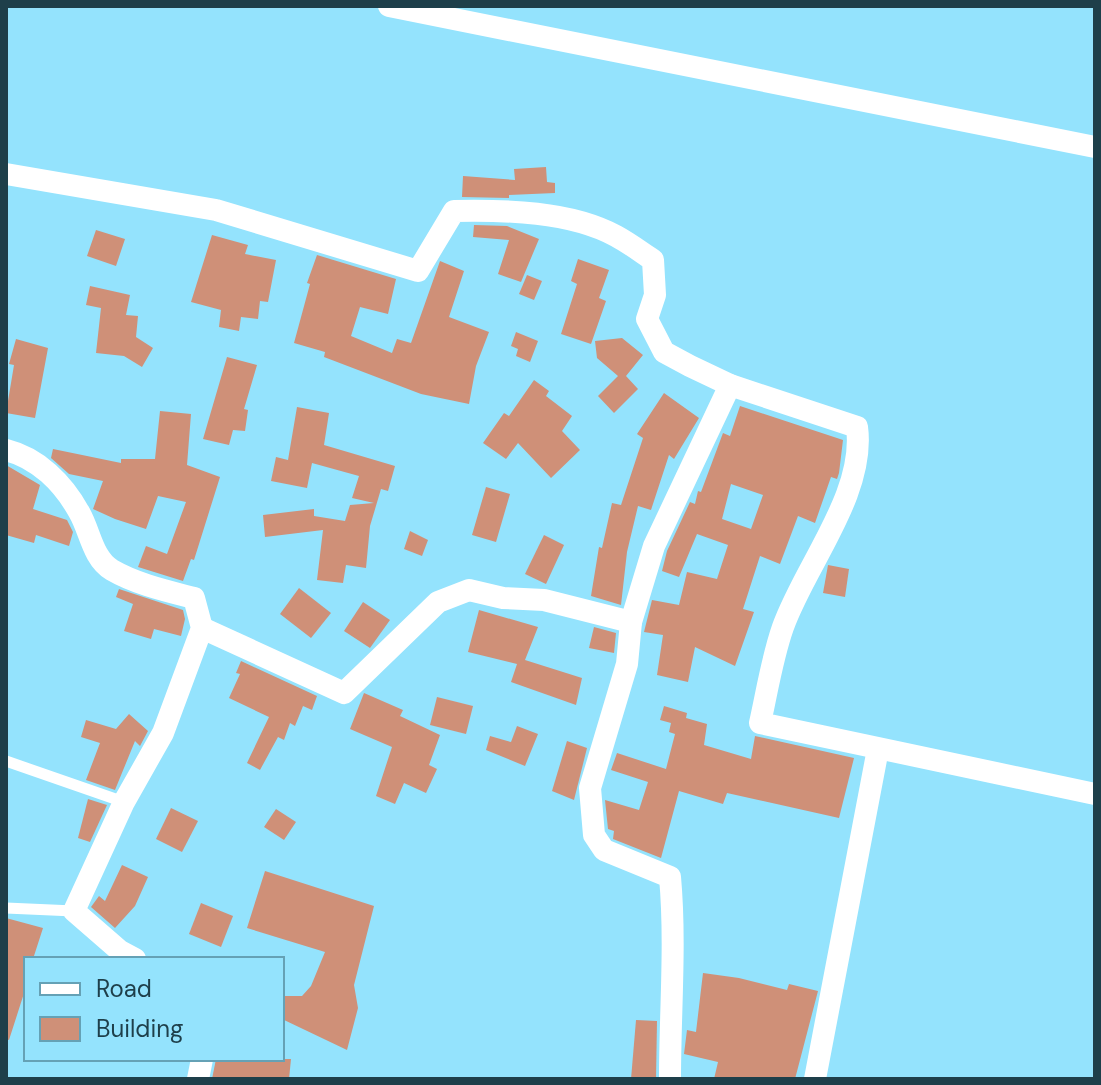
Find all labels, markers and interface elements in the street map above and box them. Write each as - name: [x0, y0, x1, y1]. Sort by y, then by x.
- legend: [24, 957, 284, 1061]
- text: Road: [96, 973, 152, 1004]
- text: Building: [96, 1013, 183, 1044]

